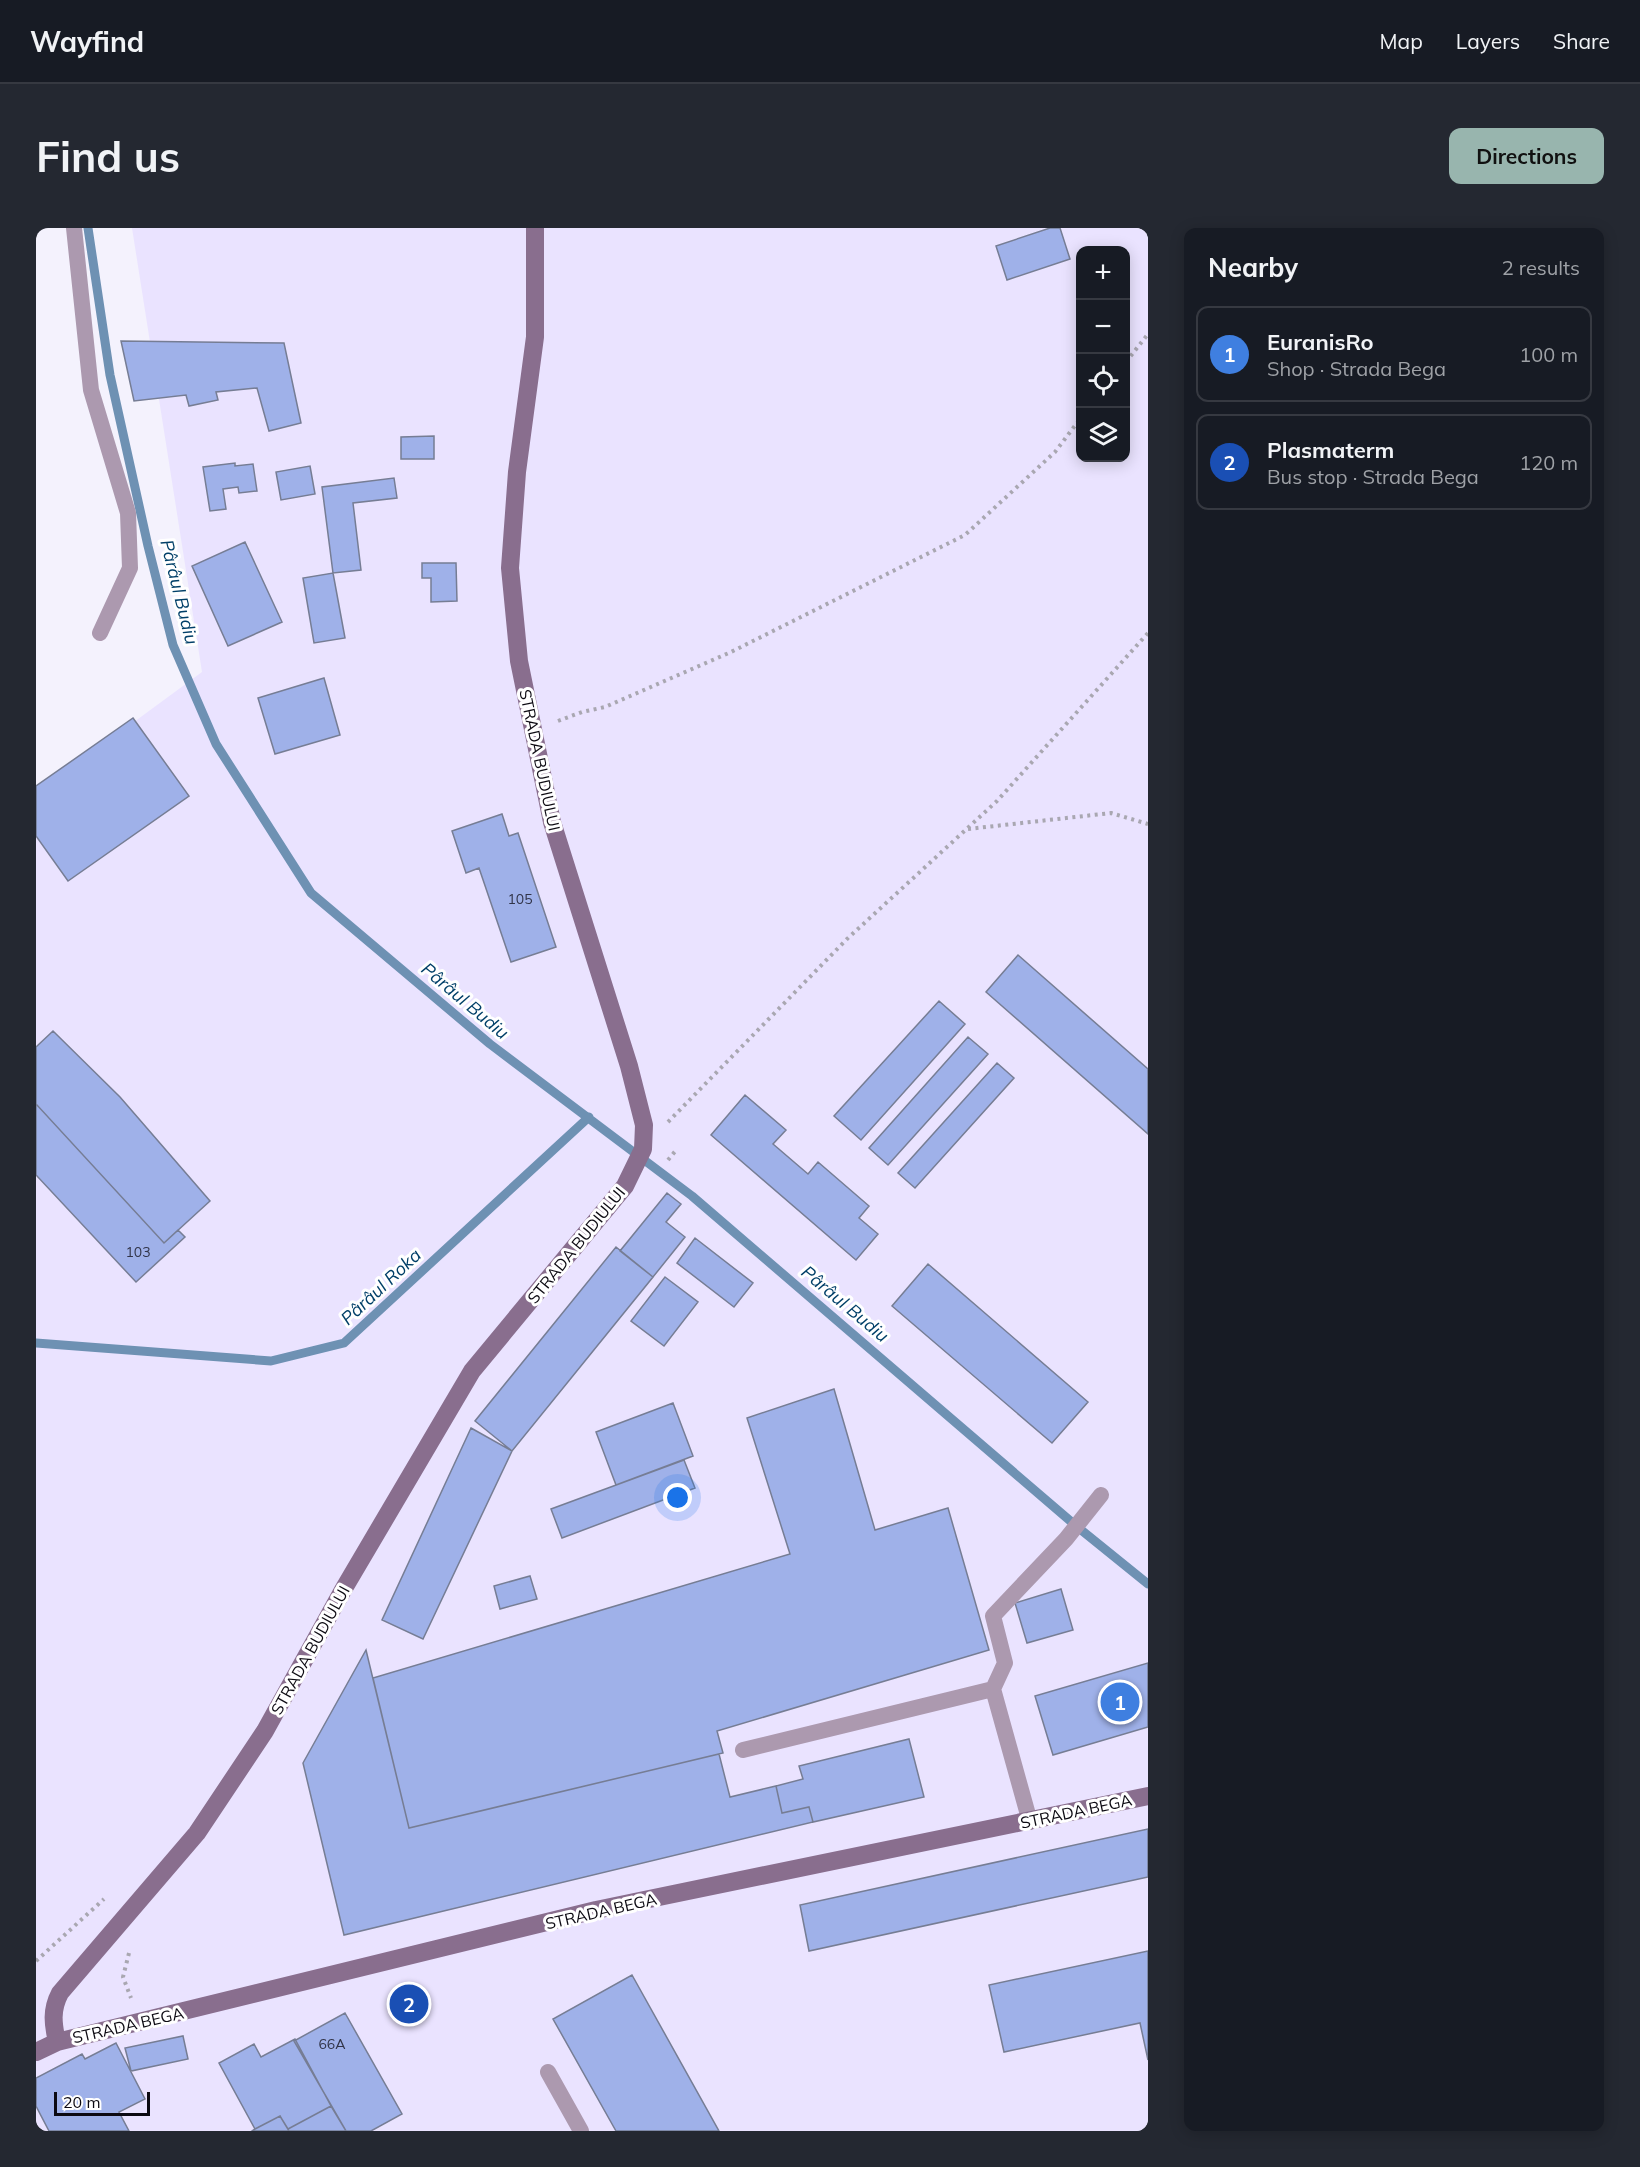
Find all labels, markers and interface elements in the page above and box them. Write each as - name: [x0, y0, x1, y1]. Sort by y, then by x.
- text: Wayfind: [30, 24, 144, 59]
- text: Map: [1380, 28, 1423, 54]
- text: Layers: [1456, 28, 1520, 54]
- text: Share: [1553, 28, 1610, 54]
- button: Directions: [1449, 128, 1604, 184]
- text: Find us: [36, 130, 180, 183]
- map controls: [1076, 246, 1130, 462]
- button: +: [1076, 246, 1130, 300]
- text: Nearby: [1208, 251, 1298, 284]
- text: 2 results: [1502, 255, 1580, 280]
- button: −: [1076, 300, 1130, 354]
- text: EuranisRo: [1267, 328, 1374, 356]
- text: 1: [1224, 342, 1236, 367]
- text: 100 m: [1519, 342, 1578, 367]
- button: locate: [1076, 354, 1130, 408]
- text: Shop · Strada Bega: [1267, 356, 1446, 381]
- button: layers: [1076, 408, 1130, 462]
- text: Plasmaterm: [1267, 436, 1394, 464]
- text: 2: [1224, 450, 1236, 475]
- text: 120 m: [1519, 450, 1578, 475]
- text: Bus stop · Strada Bega: [1267, 464, 1479, 489]
- water label: Pârâul Budiu: [155, 537, 204, 647]
- street label: STRADA BUDIULUI: [515, 687, 565, 833]
- house number: 105: [507, 890, 533, 908]
- water label: Pârâul Budiu: [417, 957, 514, 1044]
- street label: STRADA BUDIULUI: [523, 1183, 629, 1307]
- house number: 103: [125, 1243, 151, 1261]
- water label: Pârâul Roka: [336, 1243, 426, 1330]
- water label: Pârâul Budiu: [797, 1260, 894, 1347]
- your location: [663, 1483, 692, 1512]
- street label: STRADA BUDIULUI: [266, 1582, 354, 1718]
- pin: 1: [1100, 1680, 1140, 1724]
- street label: STRADA BEGA: [1018, 1789, 1134, 1833]
- street label: STRADA BEGA: [543, 1888, 659, 1934]
- pin: 2: [390, 1982, 428, 2026]
- street label: STRADA BEGA: [70, 2002, 186, 2048]
- house number: 66A: [318, 2035, 346, 2053]
- scale bar: [54, 2089, 150, 2116]
- text: 20 m: [63, 2092, 100, 2112]

